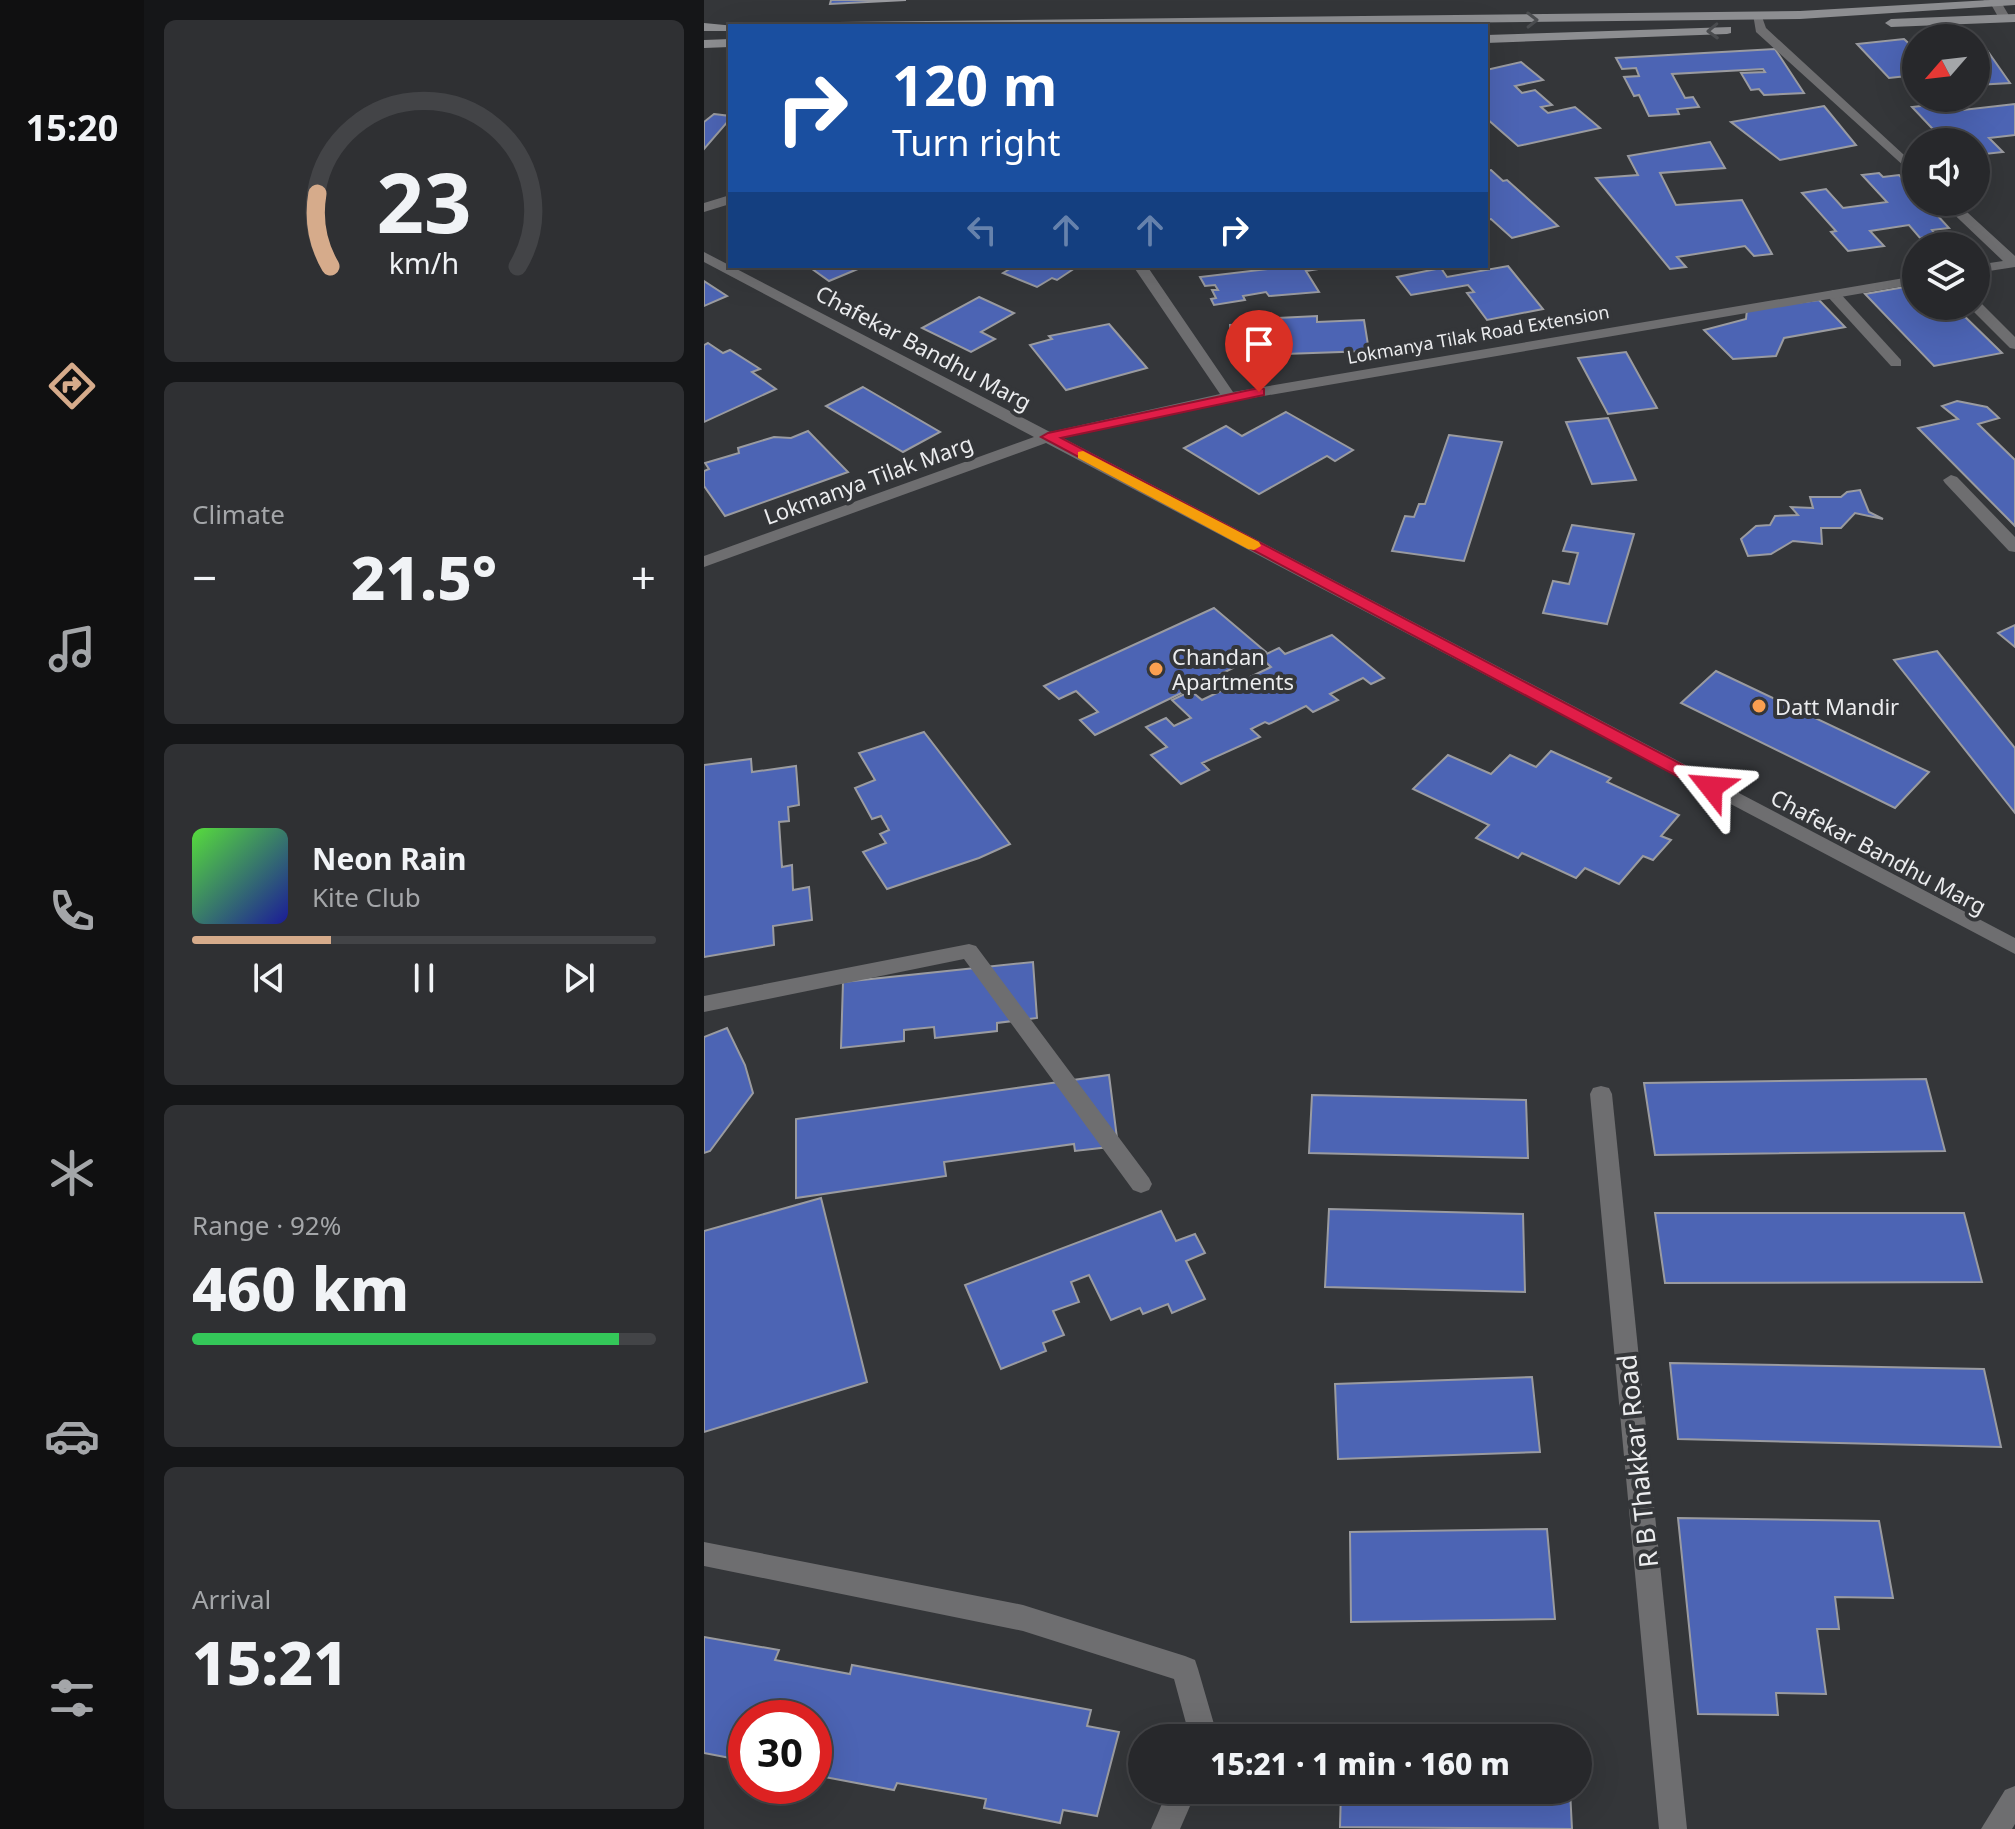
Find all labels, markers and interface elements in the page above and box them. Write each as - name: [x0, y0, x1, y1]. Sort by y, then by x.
- one-way arrow: [1526, 11, 1539, 28]
- one-way arrow: [1706, 22, 1719, 39]
- north arrow: [1902, 24, 1990, 112]
- map controls: [1902, 24, 1990, 320]
- text: 120 m: [892, 46, 1057, 122]
- icon: right: [760, 56, 864, 160]
- text: 15:20: [26, 103, 118, 152]
- text: Turn right: [892, 118, 1060, 167]
- button: sound: [1902, 128, 1990, 216]
- text: 23: [376, 143, 472, 256]
- icon: left: [960, 208, 1004, 252]
- icon: ahead: [1044, 208, 1088, 252]
- icon: ahead: [1128, 208, 1172, 252]
- icon: right: [1212, 208, 1256, 252]
- button: layers: [1902, 232, 1990, 320]
- text: km/h: [389, 243, 459, 282]
- street label: Chafekar Bandhu Marg: [811, 277, 1037, 417]
- street label: Lokmanya Tilak Road Extension: [1345, 299, 1611, 369]
- pin: [1225, 310, 1293, 392]
- icon: arrive: [1237, 322, 1281, 366]
- icon: directions: [44, 358, 100, 414]
- street label: Lokmanya Tilak Marg: [759, 427, 977, 531]
- text: Climate: [192, 496, 285, 532]
- text: 21.5°: [351, 536, 497, 618]
- text: −: [192, 547, 217, 607]
- text: +: [631, 547, 656, 607]
- icon: music: [44, 621, 100, 677]
- place label: Chandan Apartments: [1172, 641, 1294, 696]
- marker: Chandan Apartments: [1147, 660, 1165, 678]
- place label: Datt Mandir: [1775, 691, 1899, 721]
- marker: Datt Mandir: [1750, 697, 1768, 715]
- position arrow: [1669, 745, 1753, 829]
- street label: Chafekar Bandhu Marg: [1766, 781, 1992, 921]
- text: Neon Rain: [312, 838, 466, 879]
- text: Kite Club: [312, 879, 421, 915]
- icon: phone: [44, 883, 100, 939]
- icon: previous: [247, 956, 291, 1000]
- icon: pause: [402, 956, 446, 1000]
- icon: next: [557, 956, 601, 1000]
- icon: climate: [44, 1145, 100, 1201]
- text: Range · 92%: [192, 1207, 341, 1243]
- text: 460 km: [192, 1247, 409, 1329]
- street label: R B Thakkar Road: [1608, 1353, 1666, 1569]
- icon: car: [44, 1408, 100, 1464]
- text: Arrival: [192, 1581, 271, 1617]
- text: 15:21: [192, 1621, 348, 1703]
- icon: filters: [44, 1670, 100, 1726]
- speed limit sign: 30: [728, 1700, 832, 1804]
- text: 15:21 · 1 min · 160 m: [1210, 1743, 1510, 1784]

